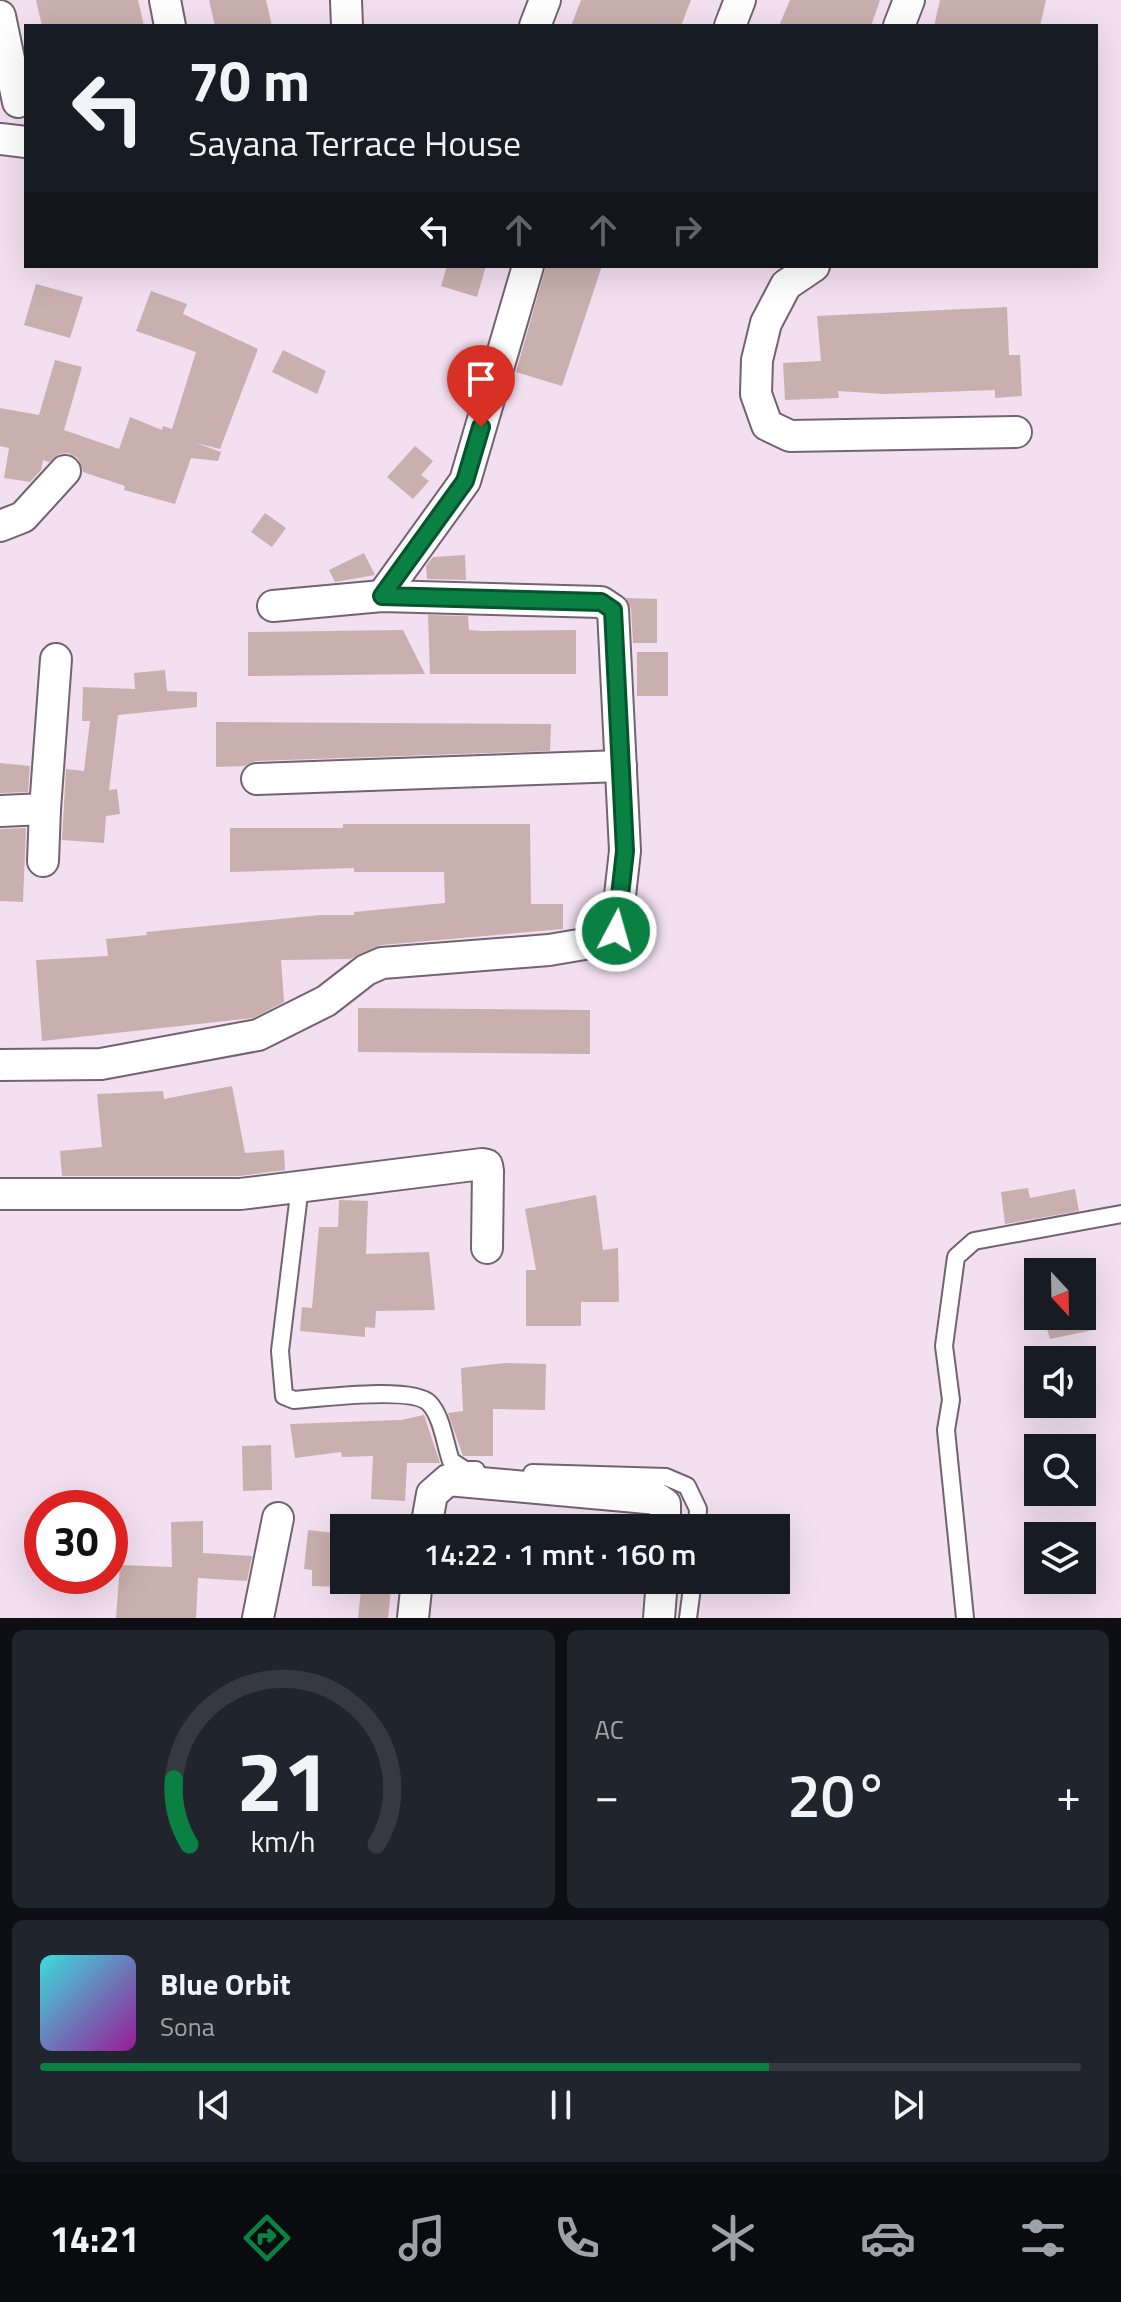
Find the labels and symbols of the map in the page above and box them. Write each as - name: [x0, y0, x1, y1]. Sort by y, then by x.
- pin: [447, 345, 515, 427]
- position arrow: [574, 889, 658, 973]
- north arrow: [1024, 1258, 1096, 1330]
- speed limit sign: 30: [24, 1490, 128, 1594]

